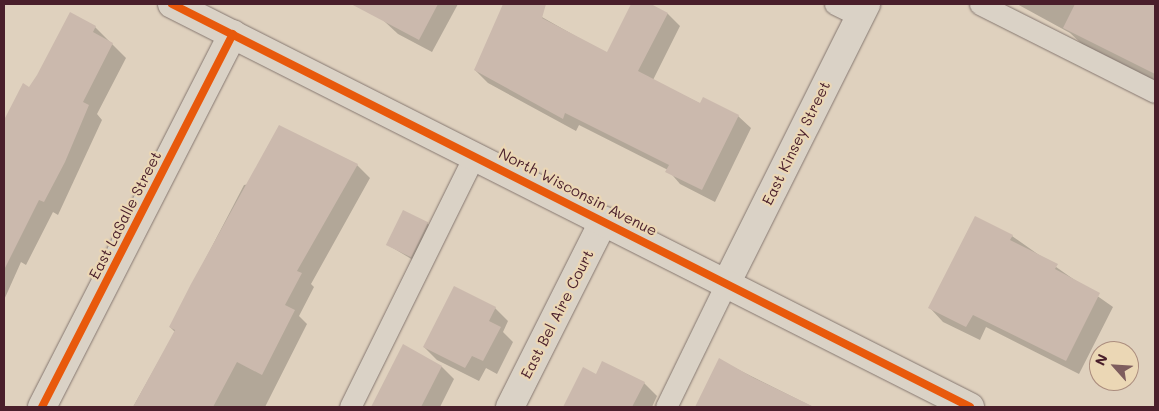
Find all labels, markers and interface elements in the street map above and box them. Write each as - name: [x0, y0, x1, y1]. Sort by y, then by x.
- street label: East Kinsey Street: [758, 78, 834, 208]
- street label: North Wisconsin Avenue: [496, 144, 660, 240]
- street label: East LaSalle Street: [85, 148, 165, 282]
- street label: East Bel Aire Court: [517, 247, 597, 381]
- north arrow: [1089, 341, 1139, 391]
- text: N: [1090, 351, 1112, 369]

